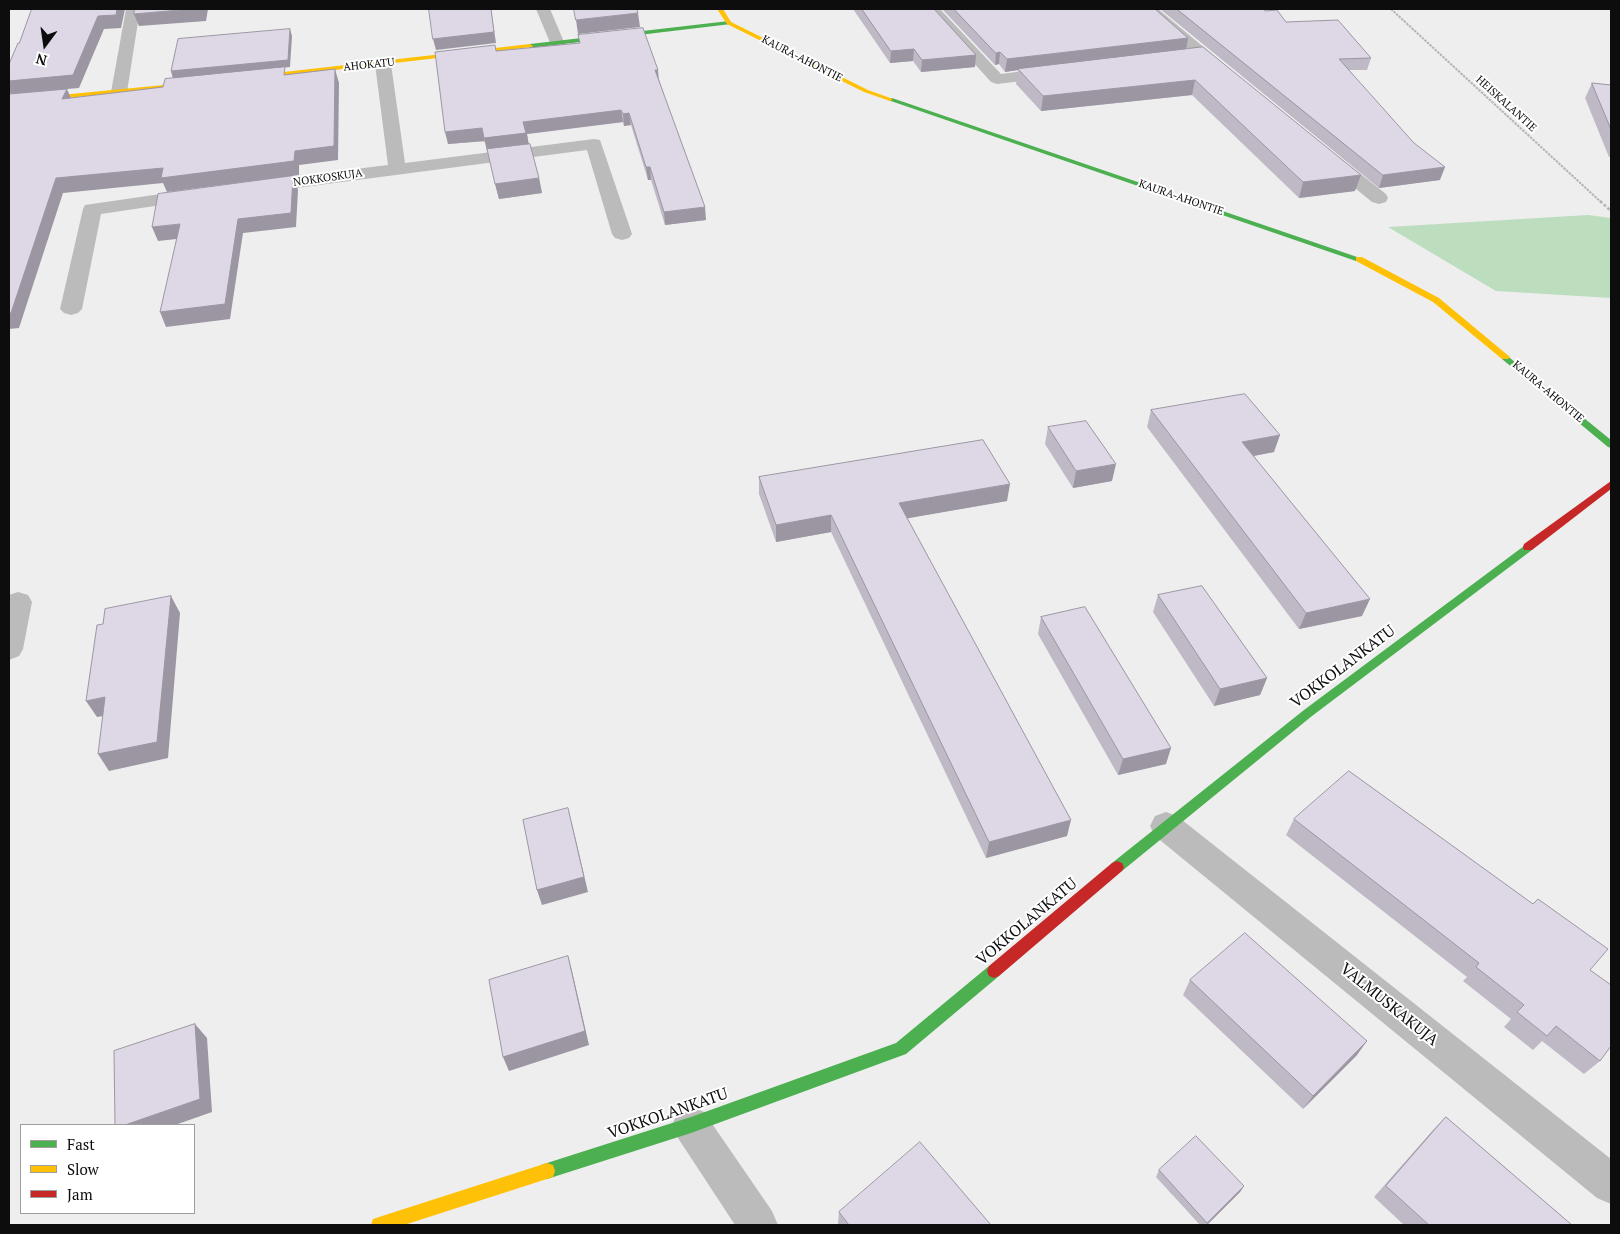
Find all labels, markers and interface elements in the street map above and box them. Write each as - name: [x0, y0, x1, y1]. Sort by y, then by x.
- north arrow: [20, 20, 70, 70]
- street label: KAURA-AHONTIE: [759, 33, 845, 85]
- text: N: [34, 50, 49, 71]
- street label: AHOKATU: [343, 56, 395, 74]
- street label: HEISKALANTIE: [1473, 73, 1539, 135]
- street label: NOKKOSKUJA: [293, 167, 363, 189]
- street label: KAURA-AHONTIE: [1137, 177, 1225, 219]
- street label: KAURA-AHONTIE: [1510, 358, 1586, 426]
- street label: VOKKOLANKATU: [1287, 621, 1399, 713]
- street label: VOKKOLANKATU: [973, 874, 1081, 970]
- street label: VALMUSKAKUJA: [1336, 960, 1442, 1050]
- street label: VOKKOLANKATU: [605, 1084, 731, 1144]
- legend: [20, 1124, 195, 1214]
- text: Fast: [67, 1134, 95, 1154]
- text: Slow: [67, 1159, 99, 1179]
- text: Jam: [67, 1184, 93, 1204]

